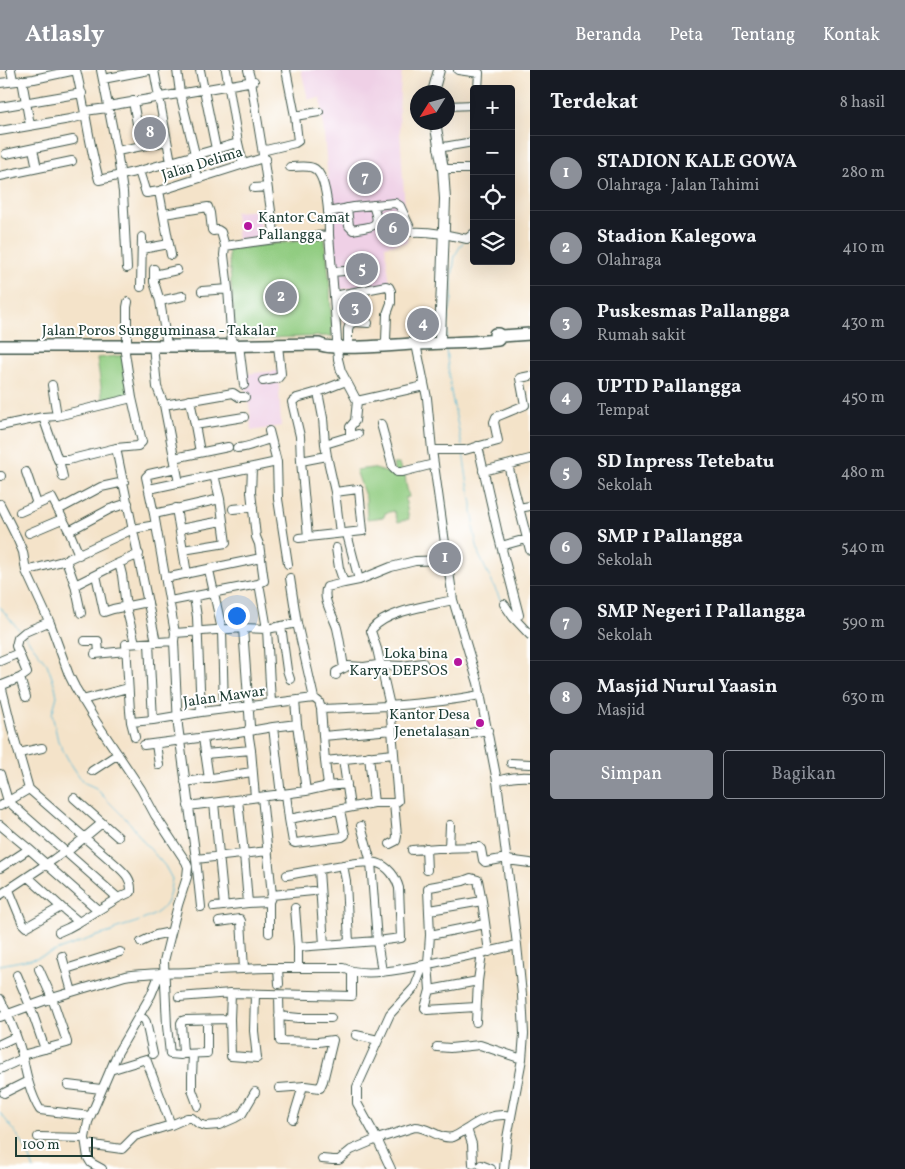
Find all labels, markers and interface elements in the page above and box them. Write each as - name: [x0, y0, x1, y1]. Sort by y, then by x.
- text: Atlasly: [25, 18, 104, 52]
- text: Beranda: [575, 23, 641, 48]
- text: Peta: [669, 23, 703, 48]
- text: Tentang: [731, 23, 795, 48]
- text: Kontak: [823, 23, 880, 48]
- north arrow: [410, 85, 455, 130]
- map controls: [470, 85, 515, 265]
- button: +: [470, 85, 515, 130]
- text: Terdekat: [550, 88, 638, 117]
- text: 8 hasil: [840, 92, 885, 114]
- pin: 8: [134, 114, 166, 152]
- button: −: [470, 130, 515, 175]
- street label: Jalan Delima: [159, 142, 246, 187]
- text: STADION KALE GOWA: [597, 149, 797, 175]
- pin: 7: [349, 159, 381, 197]
- text: 1: [563, 162, 569, 184]
- text: 280 m: [841, 162, 885, 184]
- button: locate: [470, 175, 515, 220]
- text: Olahraga · Jalan Tahimi: [597, 175, 759, 197]
- place label: Kantor Camat Pallangga: [258, 208, 350, 246]
- pin: 6: [377, 210, 409, 248]
- marker: Kantor Camat Pallangga: [242, 220, 254, 232]
- button: layers: [470, 220, 515, 265]
- text: Stadion Kalegowa: [597, 224, 757, 250]
- text: 2: [562, 237, 570, 259]
- text: 410 m: [842, 237, 885, 259]
- pin: 5: [346, 250, 378, 288]
- text: Olahraga: [597, 250, 662, 272]
- pin: 2: [265, 278, 297, 316]
- pin: 3: [339, 289, 371, 327]
- text: Puskesmas Pallangga: [597, 299, 790, 325]
- pin: 4: [407, 305, 439, 343]
- text: 3: [562, 312, 570, 334]
- text: 430 m: [841, 312, 885, 334]
- street label: Jalan Poros Sungguminasa - Takalar: [42, 321, 276, 342]
- text: Rumah sakit: [597, 325, 686, 347]
- text: UPTD Pallangga: [597, 374, 741, 400]
- text: 4: [561, 387, 571, 409]
- text: 450 m: [842, 387, 885, 409]
- text: Tempat: [597, 400, 650, 422]
- text: SD Inpress Tetebatu: [597, 449, 774, 475]
- text: 5: [562, 462, 570, 484]
- text: 480 m: [841, 462, 885, 484]
- text: Sekolah: [597, 475, 653, 497]
- text: SMP 1 Pallangga: [597, 524, 743, 550]
- text: 6: [562, 537, 570, 559]
- text: 540 m: [841, 537, 885, 559]
- pin: 1: [429, 539, 461, 577]
- text: Sekolah: [597, 550, 653, 572]
- text: SMP Negeri I Pallangga: [597, 599, 806, 625]
- your location: [224, 603, 250, 629]
- text: 7: [562, 612, 570, 634]
- text: 590 m: [842, 612, 885, 634]
- text: Sekolah: [597, 625, 653, 647]
- place label: Loka bina Karya DEPSOS: [349, 644, 448, 682]
- marker: Loka bina Karya DEPSOS: [452, 656, 464, 668]
- text: Masjid Nurul Yaasin: [597, 674, 778, 700]
- street label: Jalan Mawar: [182, 681, 267, 714]
- text: 8: [562, 687, 570, 709]
- text: 630 m: [842, 687, 885, 709]
- text: Masjid: [597, 700, 645, 722]
- place label: Kantor Desa Jenetalasan: [389, 705, 470, 743]
- marker: Kantor Desa Jenetalasan: [474, 717, 486, 729]
- button: Simpan: [550, 750, 713, 799]
- button: Bagikan: [723, 750, 885, 799]
- scale bar: [15, 1134, 92, 1157]
- text: 100 m: [22, 1136, 60, 1155]

